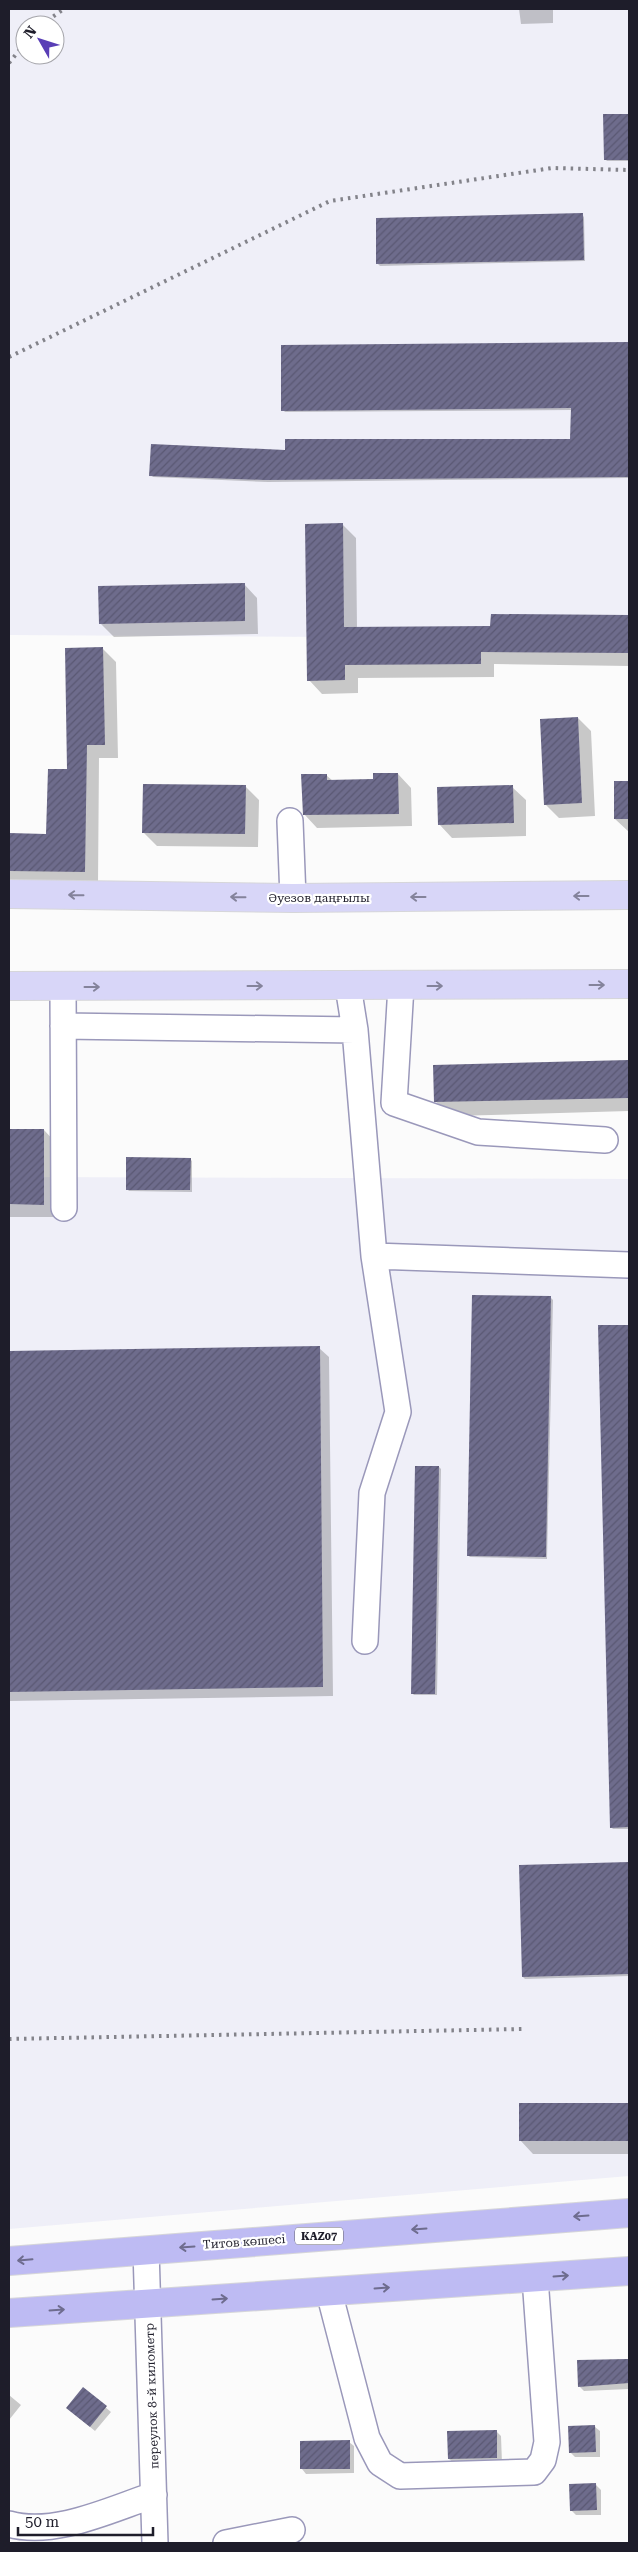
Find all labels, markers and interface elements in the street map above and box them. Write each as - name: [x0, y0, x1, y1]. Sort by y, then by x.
- north arrow: [15, 15, 65, 65]
- text: N: [20, 22, 40, 41]
- one-way arrow: [68, 890, 84, 900]
- street label: Әуезов даңғылы: [268, 891, 370, 905]
- one-way arrow: [573, 891, 589, 901]
- one-way arrow: [230, 892, 246, 902]
- one-way arrow: [410, 892, 426, 902]
- one-way arrow: [589, 980, 605, 989]
- one-way arrow: [246, 981, 263, 991]
- one-way arrow: [426, 981, 443, 991]
- one-way arrow: [84, 982, 100, 992]
- one-way arrow: [573, 2212, 589, 2221]
- one-way arrow: [411, 2224, 427, 2233]
- road number: KAZ07: [295, 2228, 343, 2244]
- street label: Титов көшесі: [202, 2232, 286, 2252]
- one-way arrow: [179, 2242, 195, 2251]
- one-way arrow: [17, 2255, 33, 2265]
- one-way arrow: [553, 2271, 569, 2280]
- one-way arrow: [373, 2284, 389, 2293]
- one-way arrow: [211, 2294, 227, 2303]
- one-way arrow: [49, 2305, 65, 2315]
- street label: переулок 8-й километр: [142, 2323, 162, 2469]
- scale bar: [18, 2504, 152, 2536]
- text: 50 m: [25, 2513, 60, 2531]

